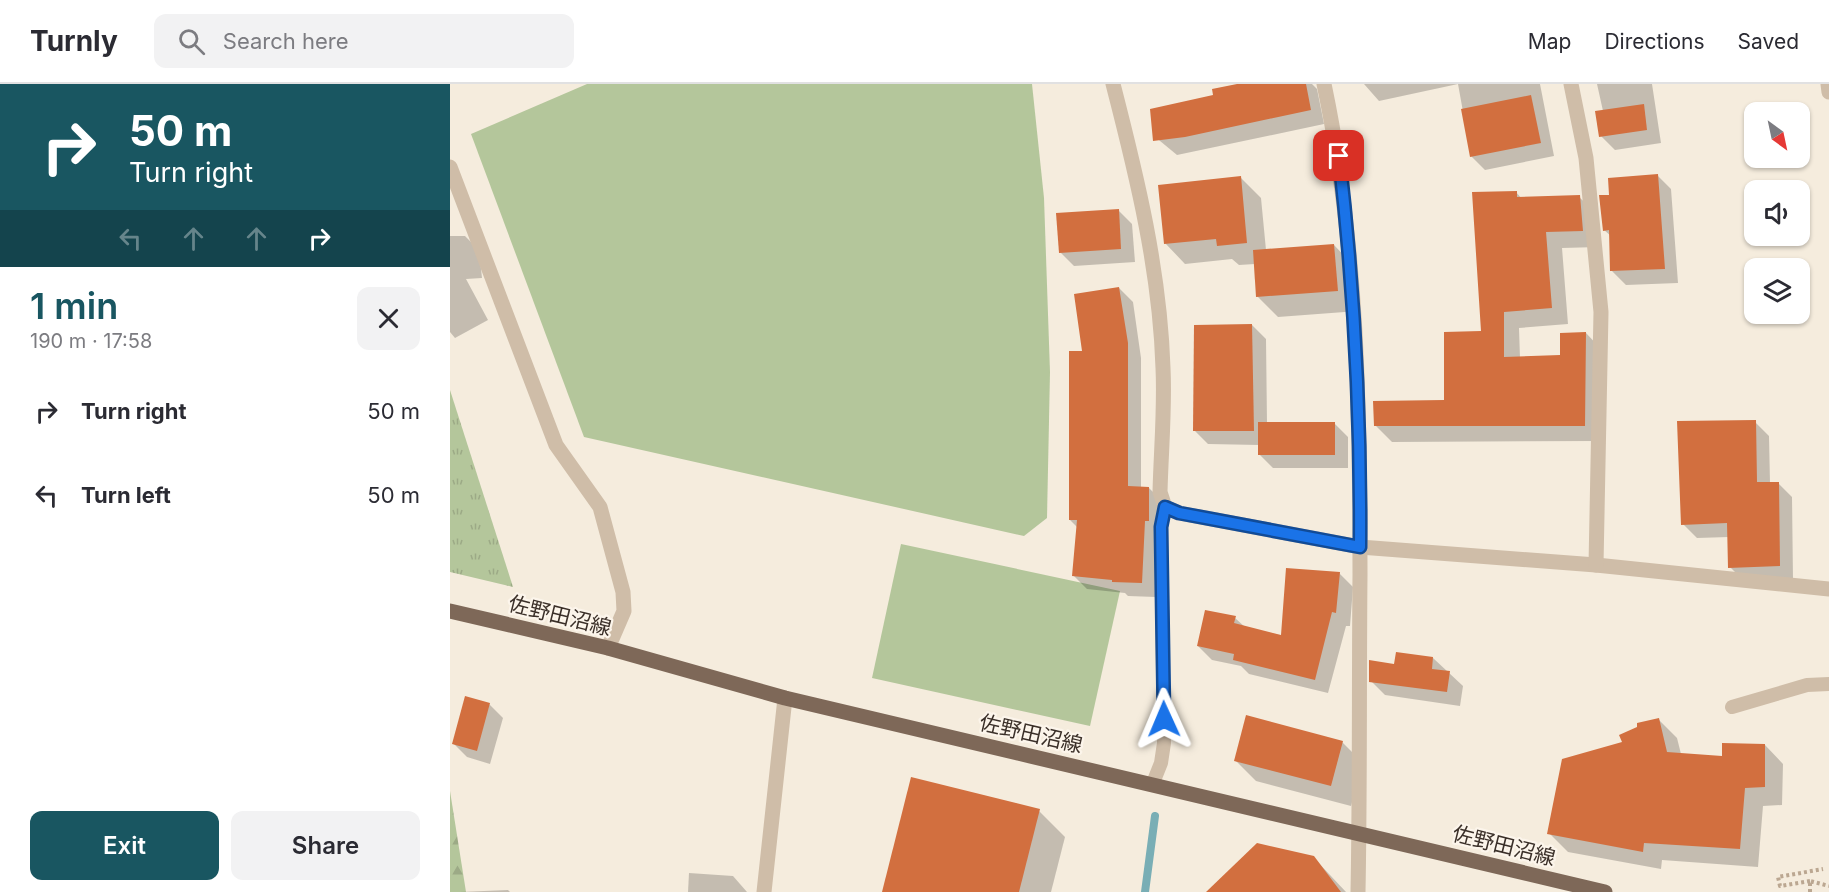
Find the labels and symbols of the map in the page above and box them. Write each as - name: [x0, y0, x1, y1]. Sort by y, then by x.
- north arrow: [1744, 102, 1810, 168]
- pin: [1313, 130, 1364, 181]
- street label: 佐野田沼線: [506, 591, 614, 640]
- position arrow: [1132, 687, 1196, 751]
- street label: 佐野田沼線: [977, 710, 1085, 758]
- street label: 佐野田沼線: [1450, 821, 1558, 870]

